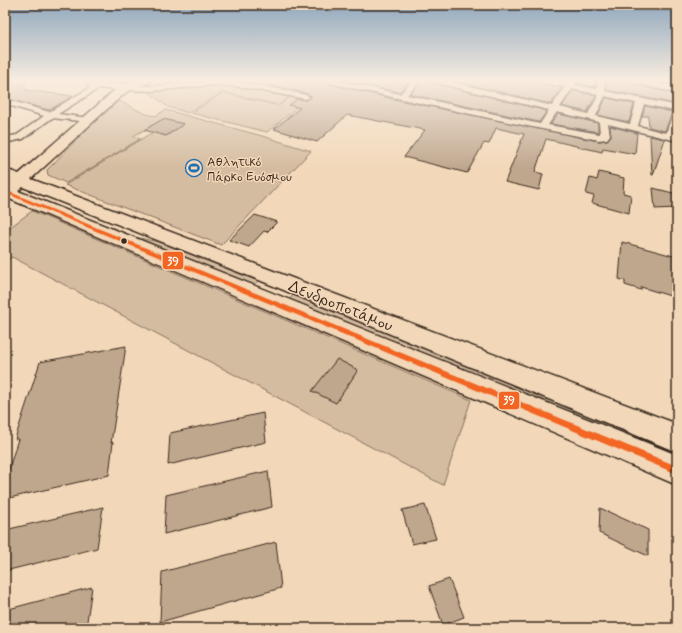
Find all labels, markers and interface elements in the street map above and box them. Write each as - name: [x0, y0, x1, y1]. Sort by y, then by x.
- place label: Αθλητικό Πάρκο Ευόσμου: [207, 154, 292, 186]
- sports icon: Αθλητικό Πάρκο Ευόσμου: [184, 158, 204, 178]
- unlabelled marker: [119, 236, 129, 246]
- line badge: 39: [162, 251, 184, 270]
- text: 39: [167, 255, 179, 269]
- street label: Δενδροποτάμου: [285, 276, 396, 337]
- line badge: 39: [498, 391, 520, 410]
- text: 39: [503, 394, 515, 408]

